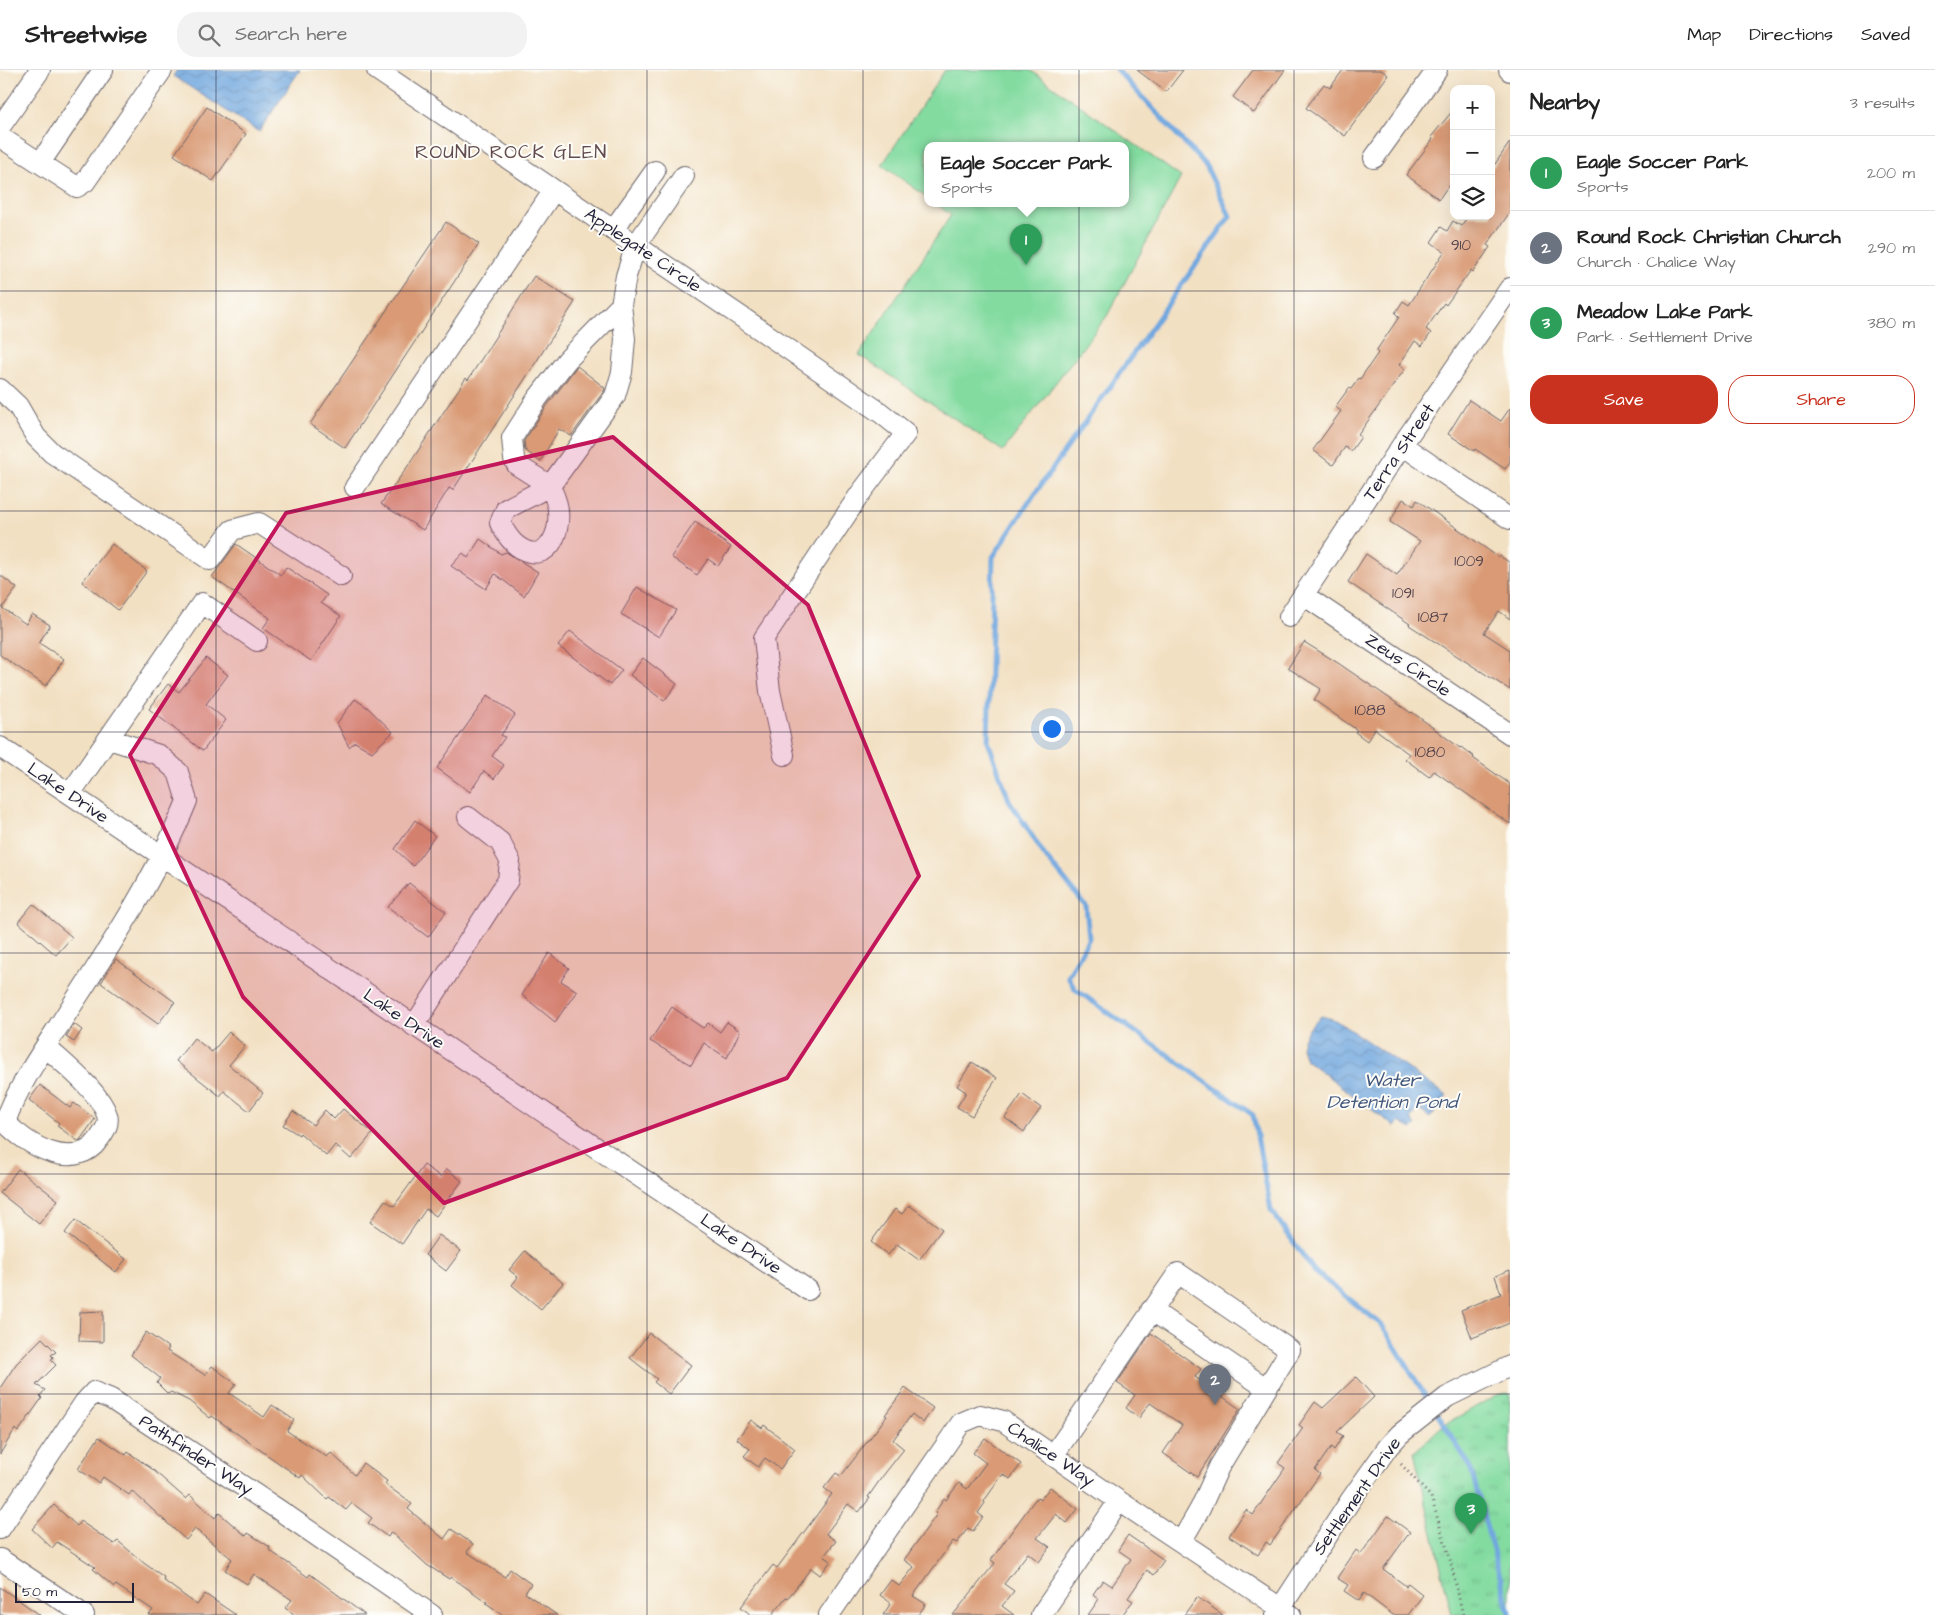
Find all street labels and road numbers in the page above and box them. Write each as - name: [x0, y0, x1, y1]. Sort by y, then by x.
- street label: Applegate Circle: [579, 202, 707, 299]
- street label: Terra Street: [1357, 398, 1441, 506]
- street label: Zeus Circle: [1360, 627, 1456, 703]
- street label: Lake Drive: [22, 757, 114, 830]
- street label: Lake Drive: [358, 983, 450, 1056]
- street label: Lake Drive: [695, 1208, 787, 1281]
- street label: Pathfinder Way: [134, 1409, 258, 1502]
- street label: Chalice Way: [1002, 1415, 1100, 1493]
- street label: Settlement Drive: [1307, 1432, 1407, 1560]

